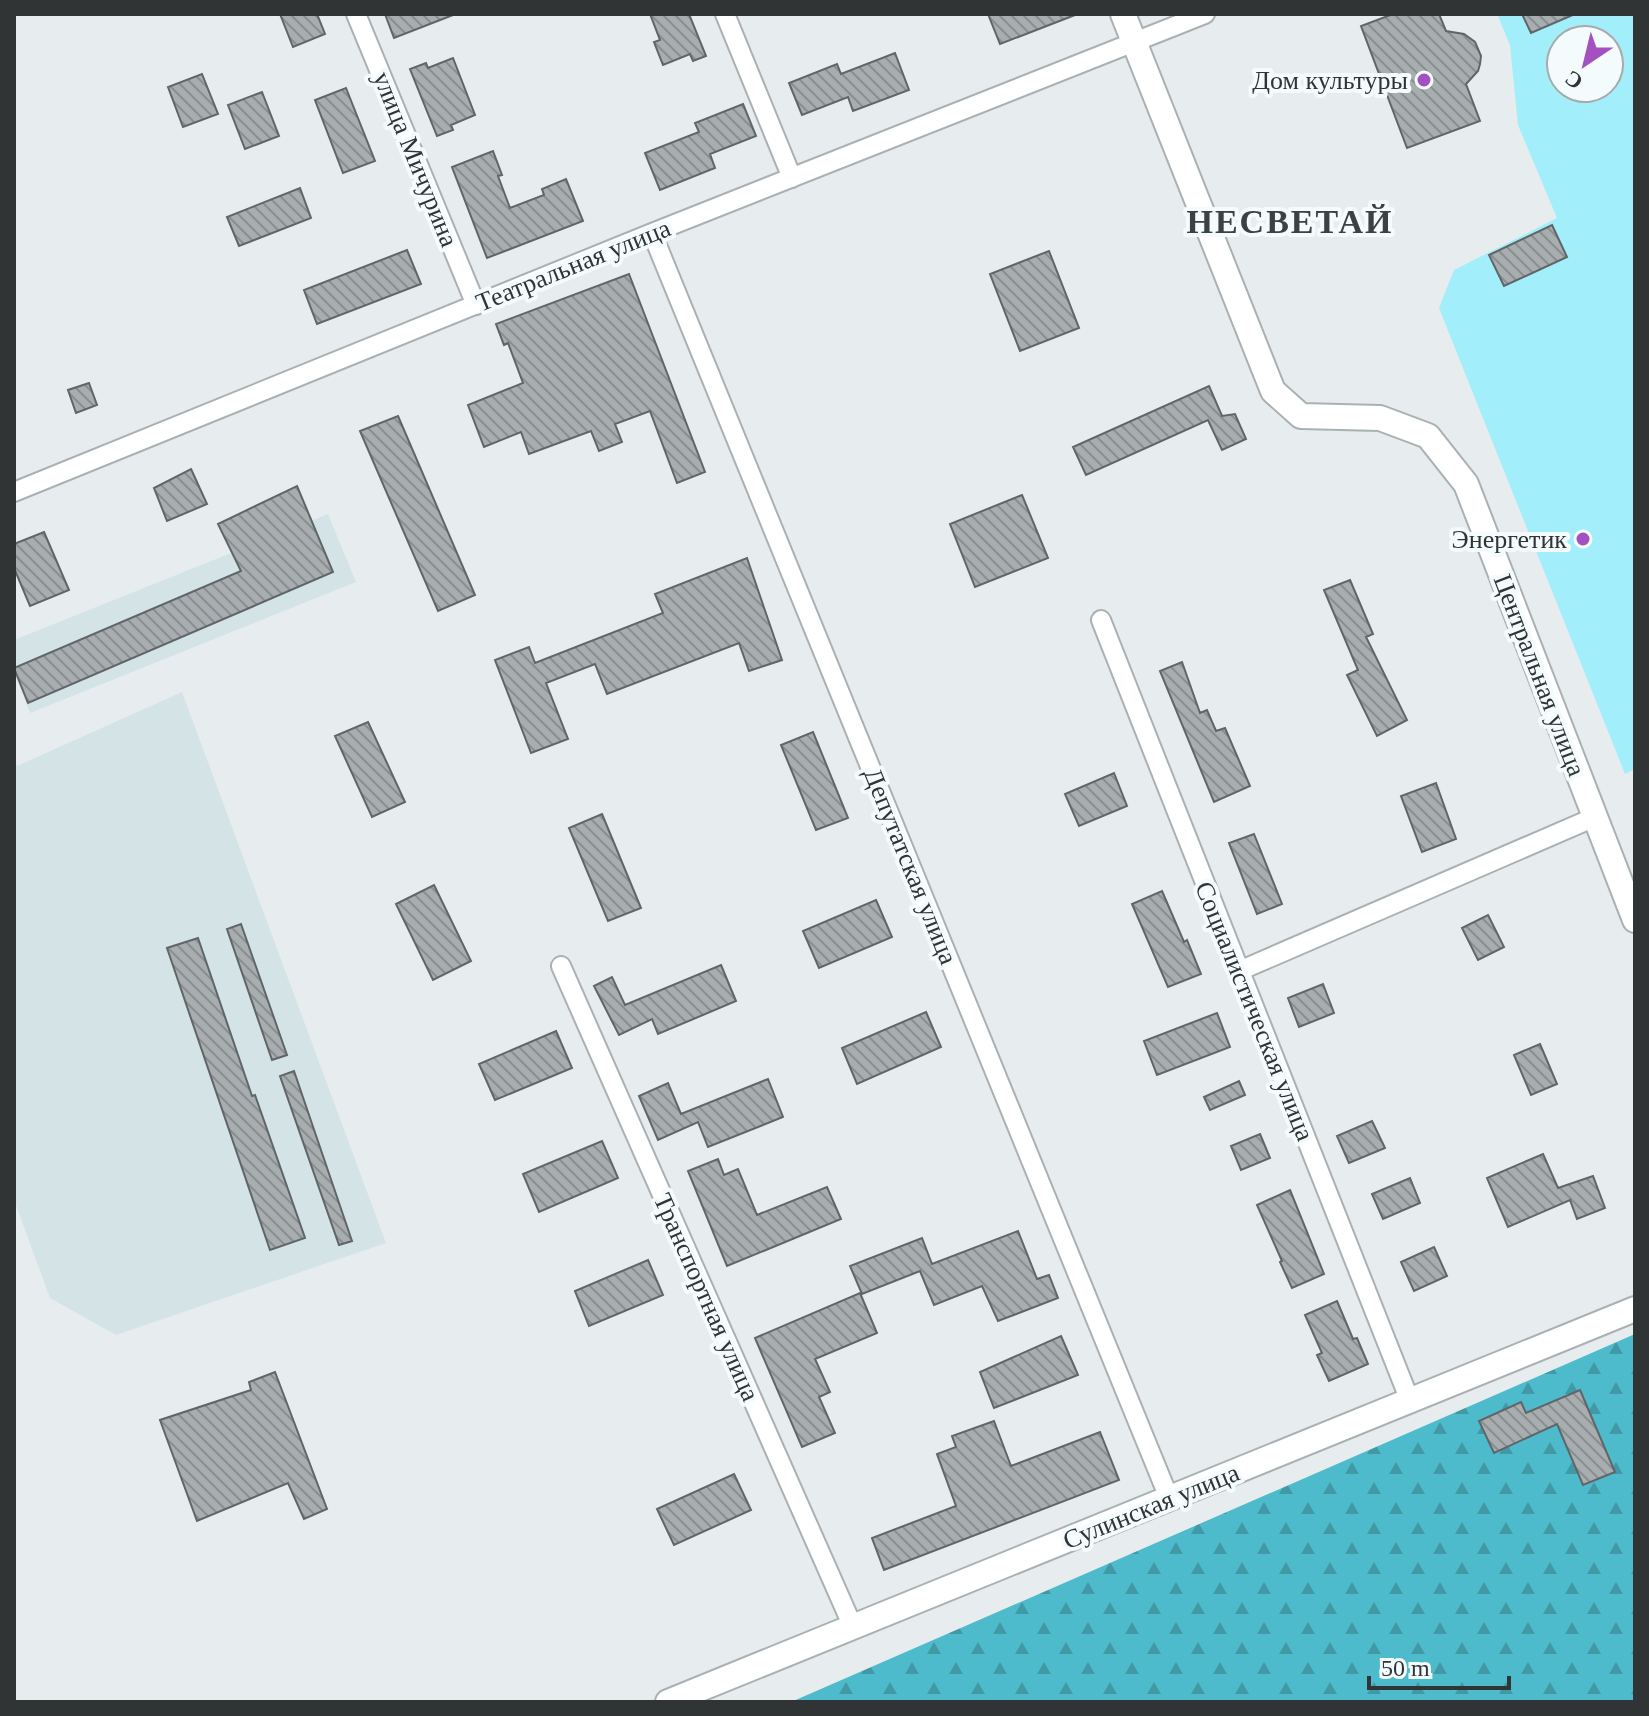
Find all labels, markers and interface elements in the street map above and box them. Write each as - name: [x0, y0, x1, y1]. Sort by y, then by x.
- north arrow: [1545, 24, 1625, 104]
- text: С: [1560, 65, 1587, 95]
- place label: Дом культуры: [1252, 66, 1408, 95]
- street label: улица Мичурина: [367, 67, 464, 251]
- marker: Дом культуры: [1415, 71, 1433, 89]
- district label: НЕСВЕТАЙ: [1186, 203, 1394, 240]
- street label: Театральная улица: [472, 213, 675, 318]
- place label: Энергетик: [1452, 525, 1567, 554]
- marker: Энергетик: [1574, 530, 1592, 548]
- street label: Центральная улица: [1488, 570, 1592, 781]
- street label: Депутатская улица: [858, 764, 963, 969]
- street label: Социалистическая улица: [1189, 877, 1320, 1145]
- street label: Транспортная улица: [648, 1189, 766, 1406]
- street label: Сулинская улица: [1059, 1458, 1244, 1555]
- scale bar: [1369, 1640, 1509, 1690]
- text: 50 m: [1381, 1655, 1430, 1681]

